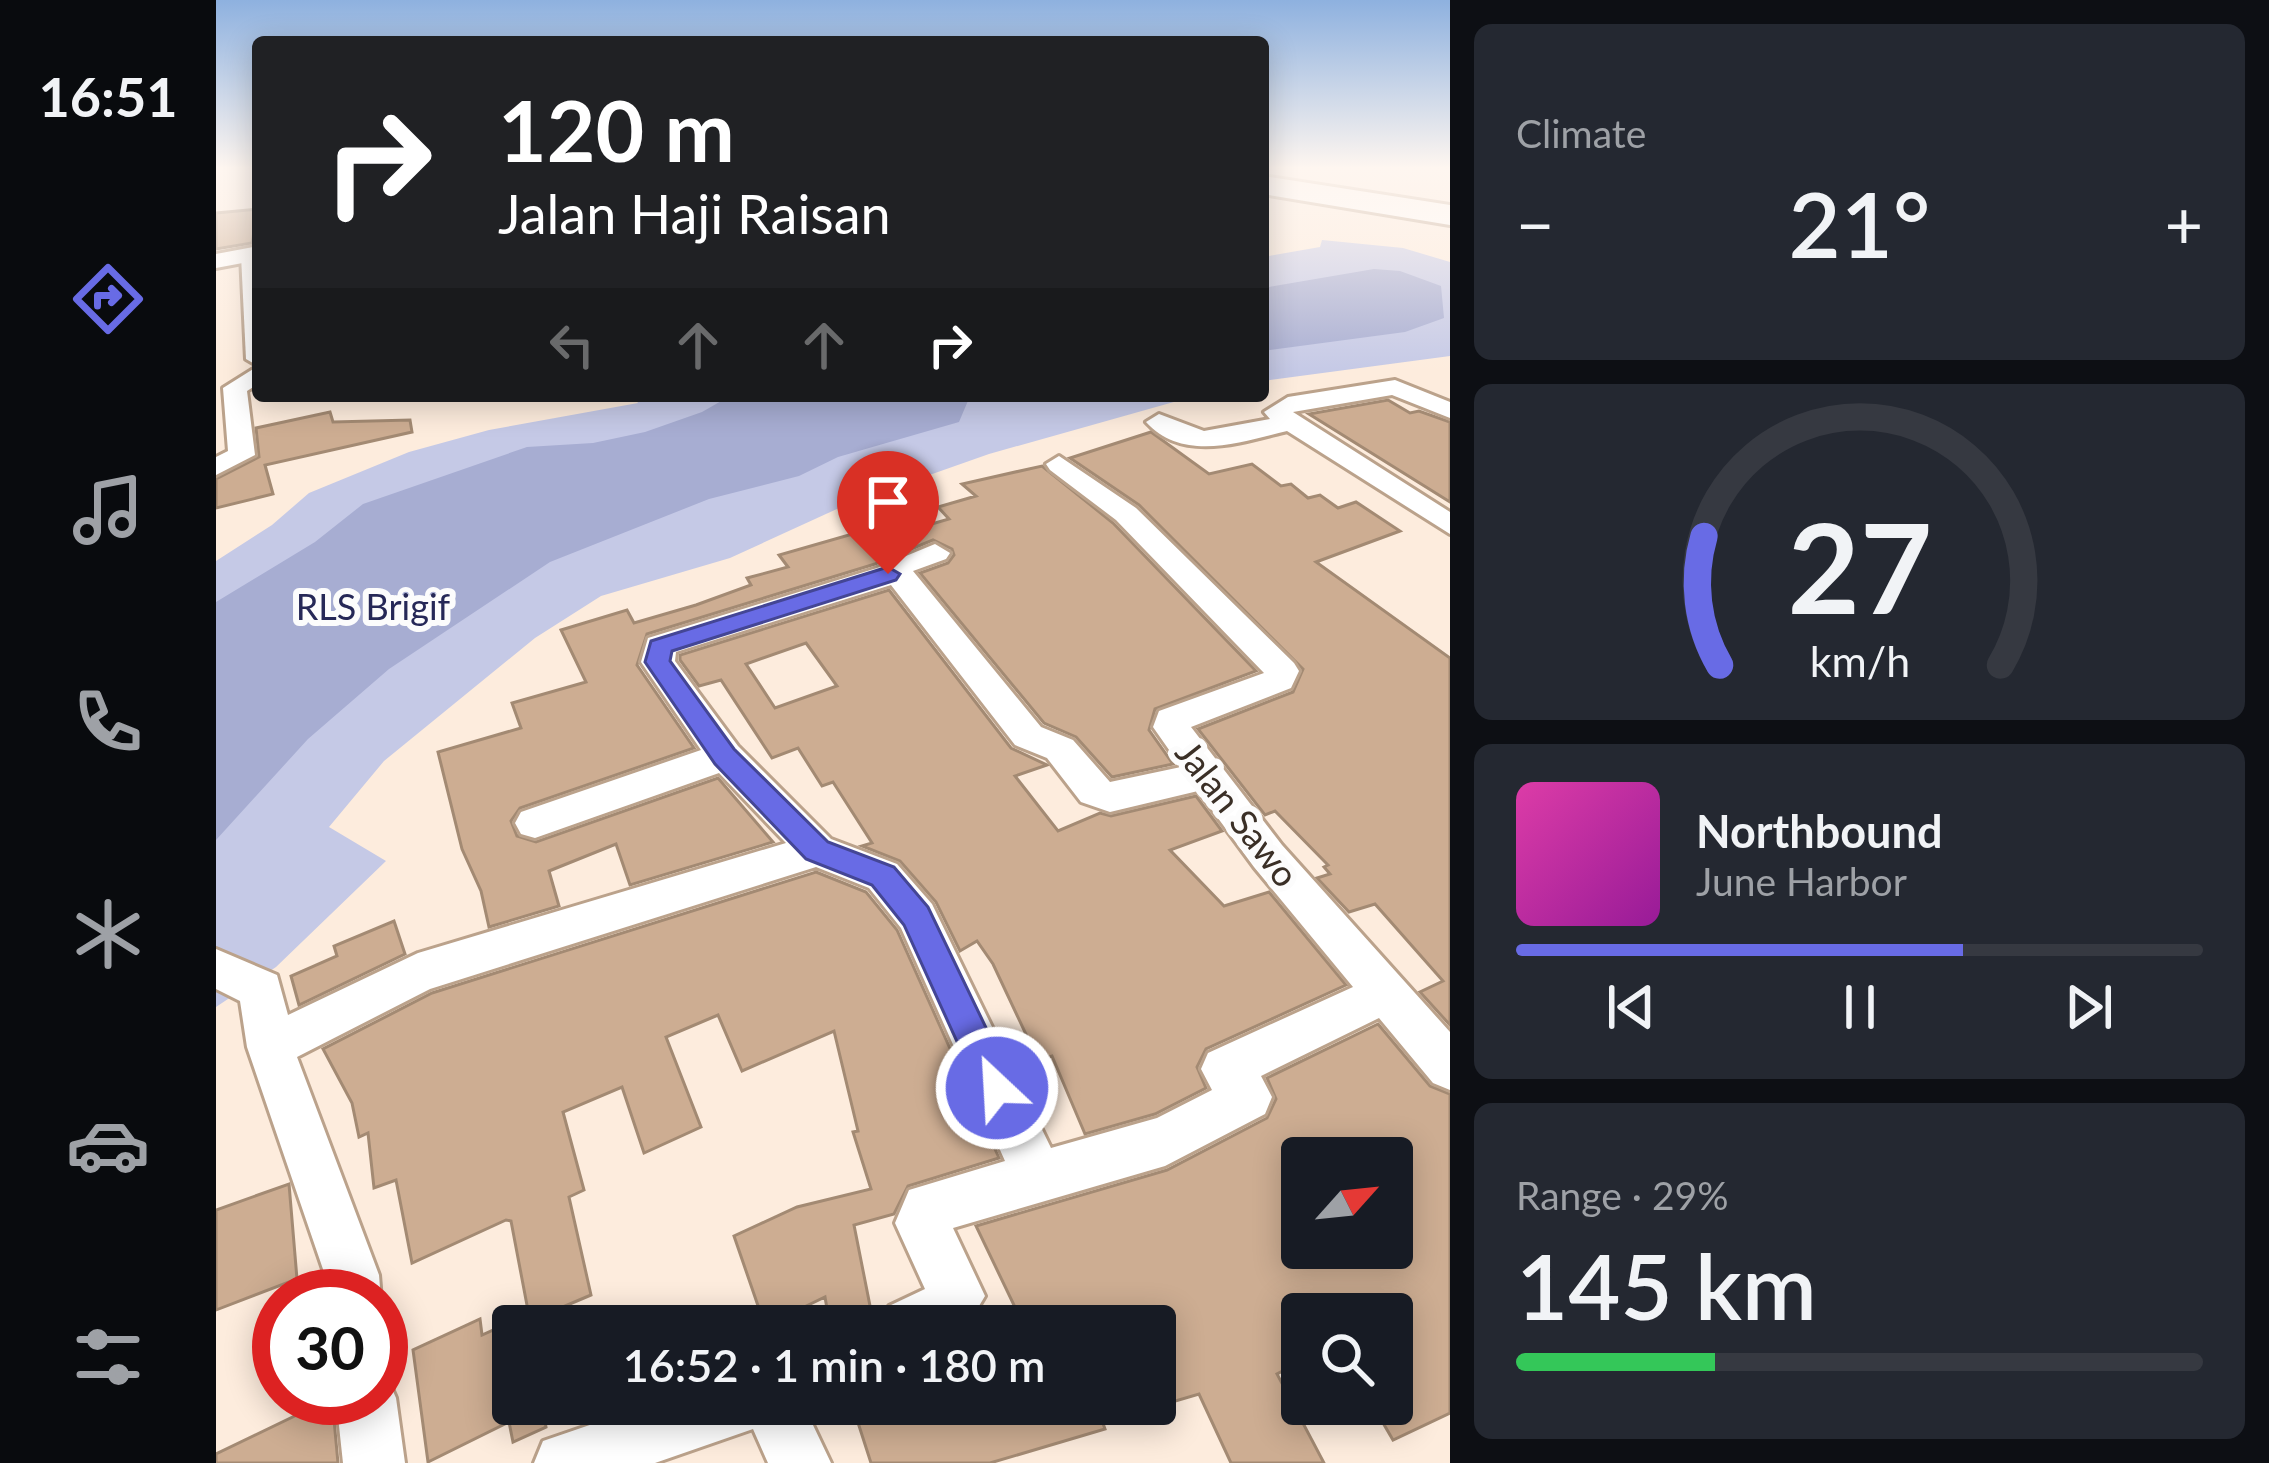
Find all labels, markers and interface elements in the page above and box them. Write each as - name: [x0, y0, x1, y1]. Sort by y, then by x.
- text: 16:51: [38, 64, 178, 129]
- text: 120 m: [498, 79, 735, 180]
- icon: right: [300, 84, 456, 240]
- text: Climate: [1516, 110, 1646, 156]
- text: 21°: [1789, 169, 1930, 277]
- text: Jalan Haji Raisan: [498, 181, 891, 246]
- text: −: [1516, 184, 1554, 263]
- text: +: [2165, 184, 2203, 263]
- icon: directions: [66, 257, 150, 341]
- icon: left: [539, 312, 605, 378]
- icon: ahead: [665, 312, 731, 378]
- icon: ahead: [791, 312, 857, 378]
- icon: right: [917, 312, 983, 378]
- pin: [837, 451, 939, 574]
- icon: music: [66, 468, 150, 552]
- icon: arrive: [855, 469, 921, 535]
- text: 27: [1787, 491, 1932, 641]
- park label: RLS Brigif: [296, 584, 451, 628]
- text: km/h: [1809, 634, 1910, 685]
- icon: phone: [66, 680, 150, 764]
- street label: Jalan Sawo: [1167, 731, 1309, 895]
- text: Northbound: [1696, 804, 1942, 858]
- text: June Harbor: [1696, 858, 1907, 904]
- icon: climate: [66, 892, 150, 976]
- icon: previous: [1598, 974, 1664, 1040]
- icon: pause: [1827, 974, 1893, 1040]
- icon: next: [2056, 974, 2122, 1040]
- position arrow: [934, 1025, 1060, 1151]
- icon: car: [66, 1103, 150, 1187]
- north arrow: [1281, 1137, 1413, 1269]
- map controls: [1281, 1137, 1413, 1425]
- text: Range · 29%: [1516, 1172, 1728, 1218]
- text: 145 km: [1516, 1231, 1817, 1339]
- speed limit sign: 30: [252, 1269, 408, 1425]
- button: search: [1281, 1293, 1413, 1425]
- icon: filters: [66, 1315, 150, 1399]
- text: 16:52 · 1 min · 180 m: [623, 1338, 1045, 1392]

